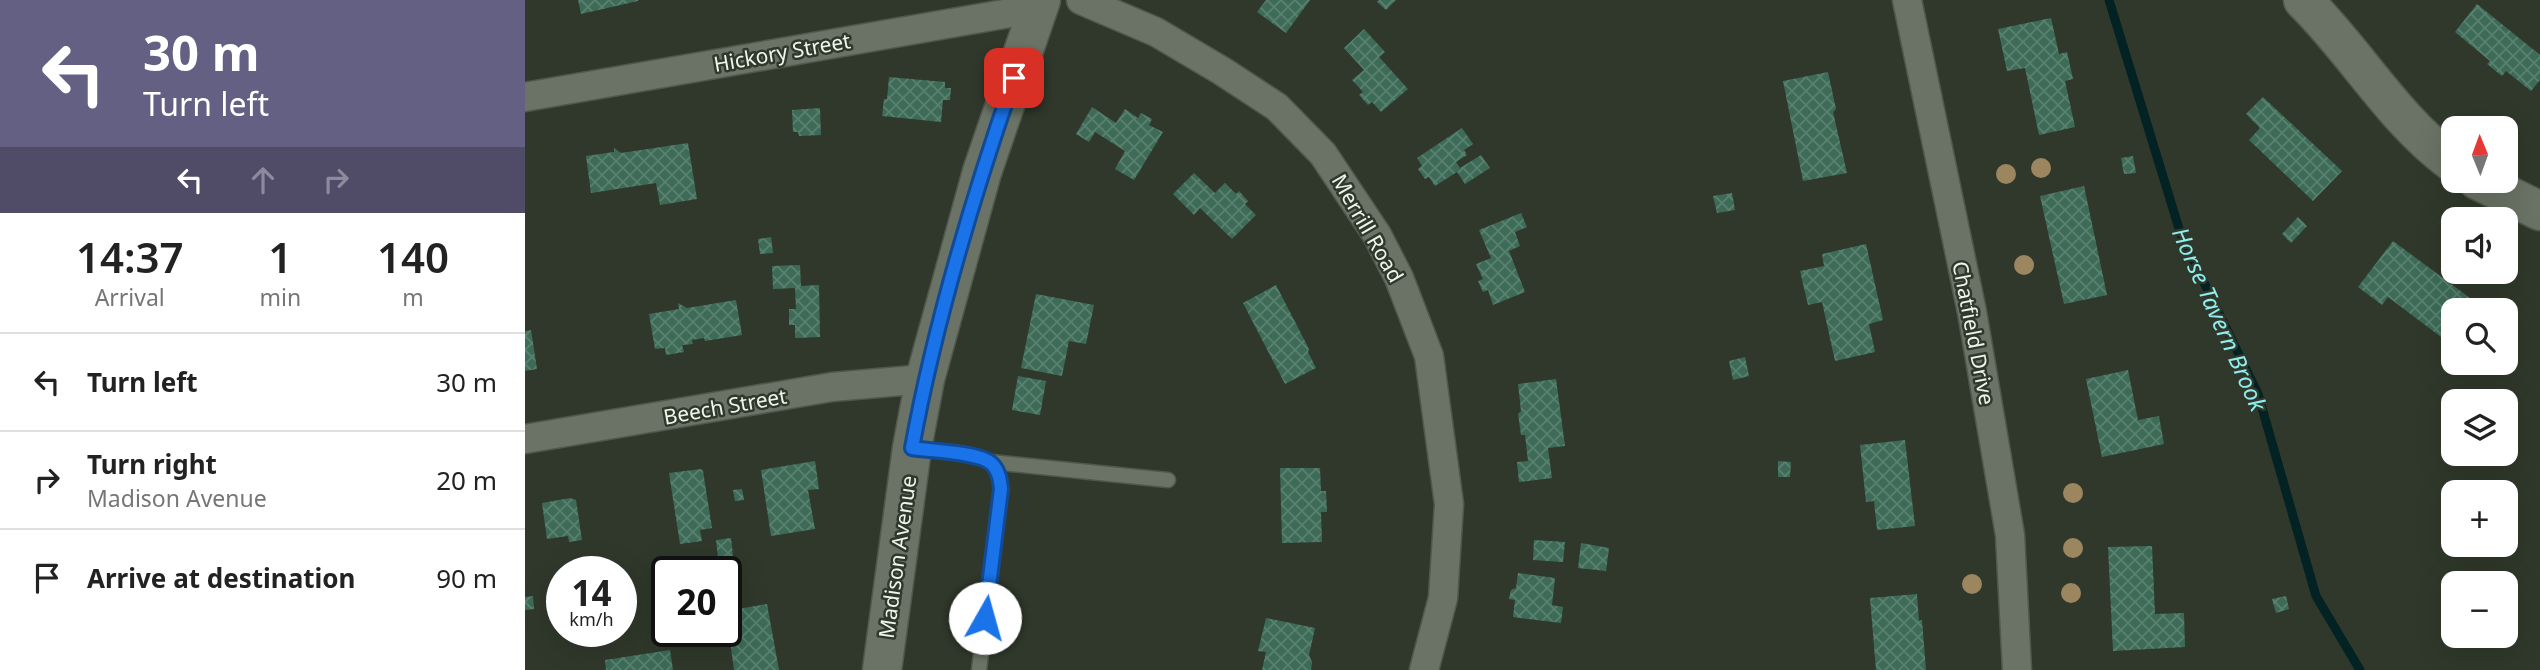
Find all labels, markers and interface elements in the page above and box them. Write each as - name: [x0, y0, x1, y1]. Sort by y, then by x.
- text: 30 m: [143, 19, 260, 85]
- street label: Hickory Street: [711, 26, 853, 78]
- icon: left: [28, 28, 119, 119]
- pin: [984, 48, 1044, 108]
- icon: arrive: [995, 59, 1033, 97]
- text: Turn left: [143, 82, 269, 125]
- north arrow: [2441, 116, 2518, 192]
- map controls: [2441, 116, 2518, 648]
- icon: left: [171, 161, 209, 199]
- icon: ahead: [244, 161, 282, 199]
- icon: right: [317, 161, 355, 199]
- street label: Merrill Road: [1326, 169, 1410, 287]
- button: sound: [2441, 207, 2518, 284]
- water label: Horse Tavern Brook: [2165, 222, 2276, 418]
- text: 14:37: [76, 228, 184, 285]
- text: 1: [268, 228, 292, 285]
- text: 140: [377, 228, 449, 285]
- street label: Chatfield Drive: [1946, 259, 2002, 407]
- text: Arrival: [95, 281, 165, 313]
- text: min: [259, 281, 301, 313]
- text: m: [402, 281, 424, 313]
- button: search: [2441, 298, 2518, 375]
- icon: left: [28, 363, 66, 401]
- text: Turn left: [87, 364, 198, 400]
- text: 30 m: [436, 364, 497, 400]
- street label: Beech Street: [661, 381, 789, 431]
- button: layers: [2441, 389, 2518, 466]
- text: Turn right: [87, 446, 217, 482]
- icon: right: [28, 461, 66, 499]
- text: 20 m: [436, 462, 497, 498]
- street label: Madison Avenue: [872, 474, 922, 640]
- button: +: [2441, 480, 2518, 557]
- text: Madison Avenue: [87, 482, 267, 514]
- speed limit sign: 20: [651, 556, 742, 647]
- icon: arrive: [28, 559, 66, 597]
- text: Arrive at destination: [87, 560, 356, 596]
- text: 90 m: [436, 560, 497, 596]
- text: 14: [571, 569, 612, 616]
- button: −: [2441, 571, 2518, 648]
- position arrow: [948, 581, 1022, 655]
- text: km/h: [569, 607, 614, 631]

